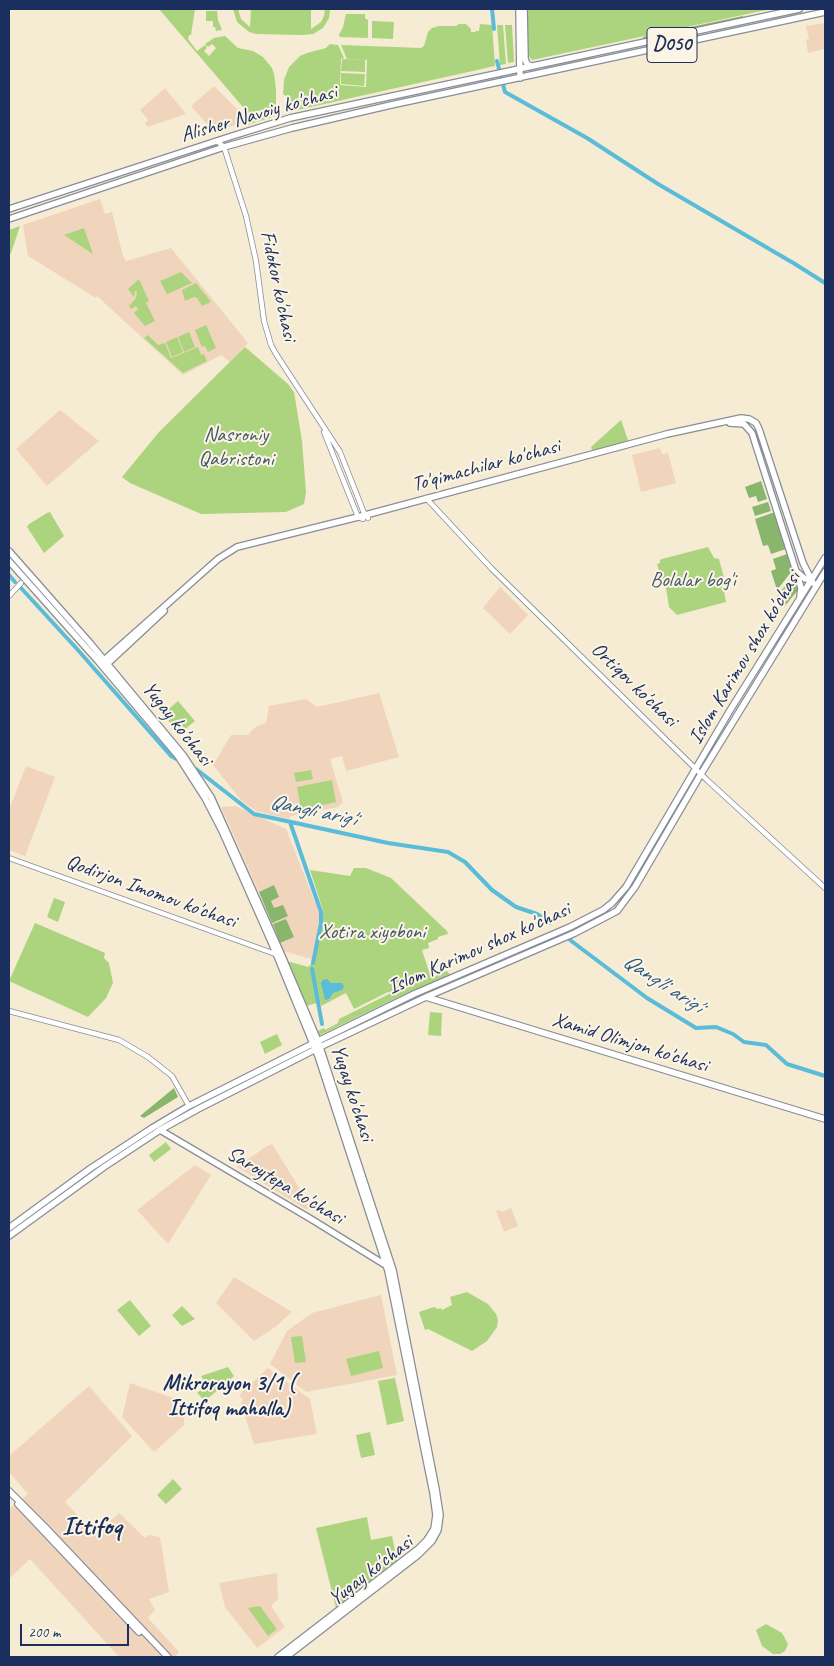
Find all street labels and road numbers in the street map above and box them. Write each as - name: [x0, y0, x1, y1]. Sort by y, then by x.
- road number: D050: [647, 28, 697, 62]
- street label: Alisher Navoiy ko'chasi: [178, 80, 340, 148]
- street label: Fidokor ko'chasi: [254, 229, 302, 343]
- street label: To'qimachilar ko'chasi: [409, 434, 563, 498]
- street label: Islom Karimov shox ko'chasi: [683, 567, 807, 749]
- street label: Ortiqov ko'chasi: [585, 637, 683, 733]
- street label: Yugay ko'chasi: [136, 677, 218, 771]
- street label: Qodirjon Imomov ko'chasi: [62, 850, 240, 934]
- street label: Islom Karimov shox ko'chasi: [384, 897, 574, 1001]
- street label: Xamid Olimjon ko'chasi: [549, 1007, 711, 1079]
- street label: Yugay ko'chasi: [325, 1041, 379, 1145]
- street label: Saroytepa ko'chasi: [222, 1141, 348, 1231]
- street label: Yugay ko'chasi: [324, 1530, 418, 1612]

